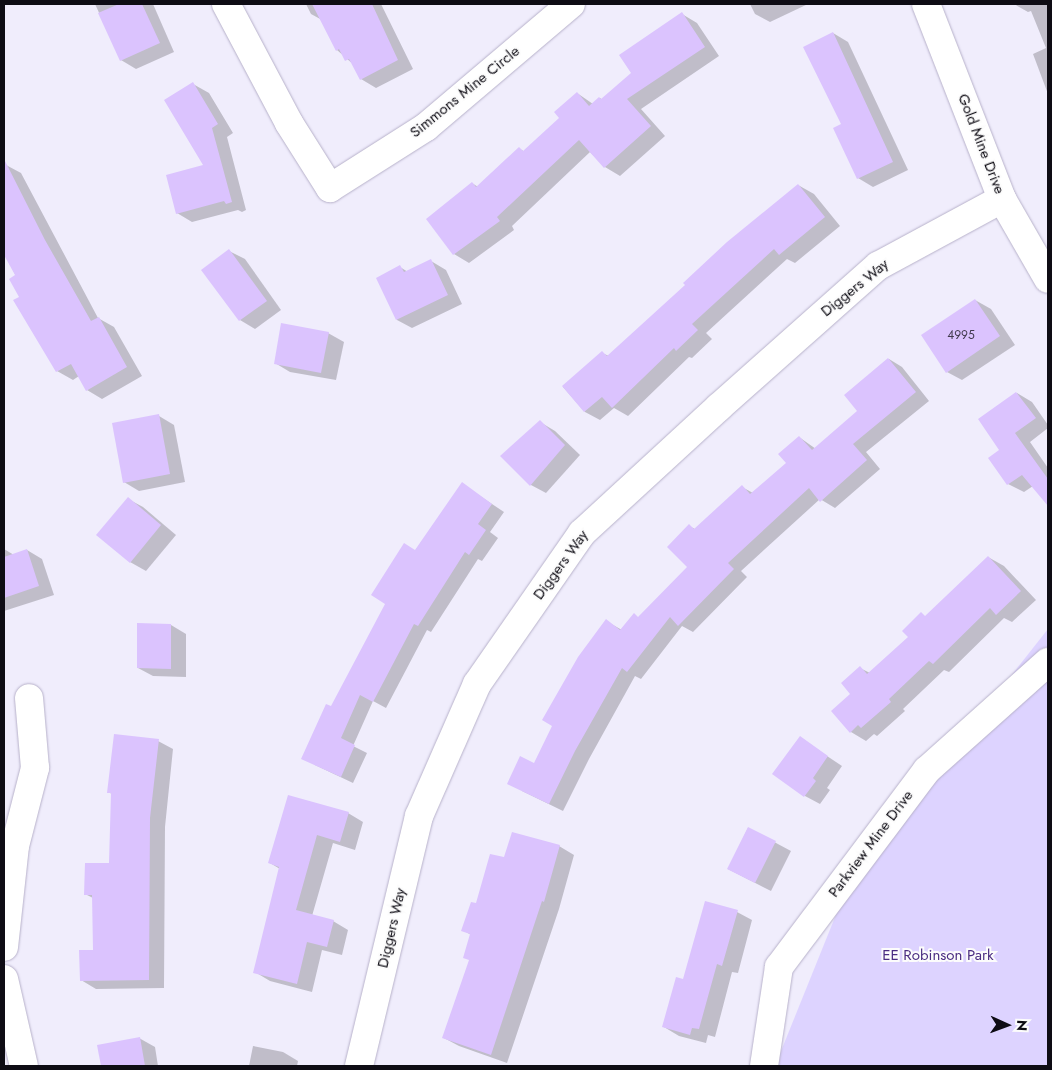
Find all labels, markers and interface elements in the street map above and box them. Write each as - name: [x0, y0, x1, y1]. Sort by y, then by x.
- street label: Simmons Mine Circle: [407, 42, 523, 142]
- street label: Gold Mine Drive: [954, 91, 1008, 197]
- street label: Diggers Way: [818, 255, 892, 321]
- house number: 4995: [947, 329, 975, 343]
- street label: Diggers Way: [530, 527, 592, 603]
- street label: Parkview Mine Drive: [825, 787, 917, 901]
- street label: Diggers Way: [374, 886, 410, 970]
- park label: EE Robinson Park: [882, 947, 994, 965]
- north arrow: [982, 1000, 1032, 1050]
- text: N: [1012, 1020, 1032, 1031]

